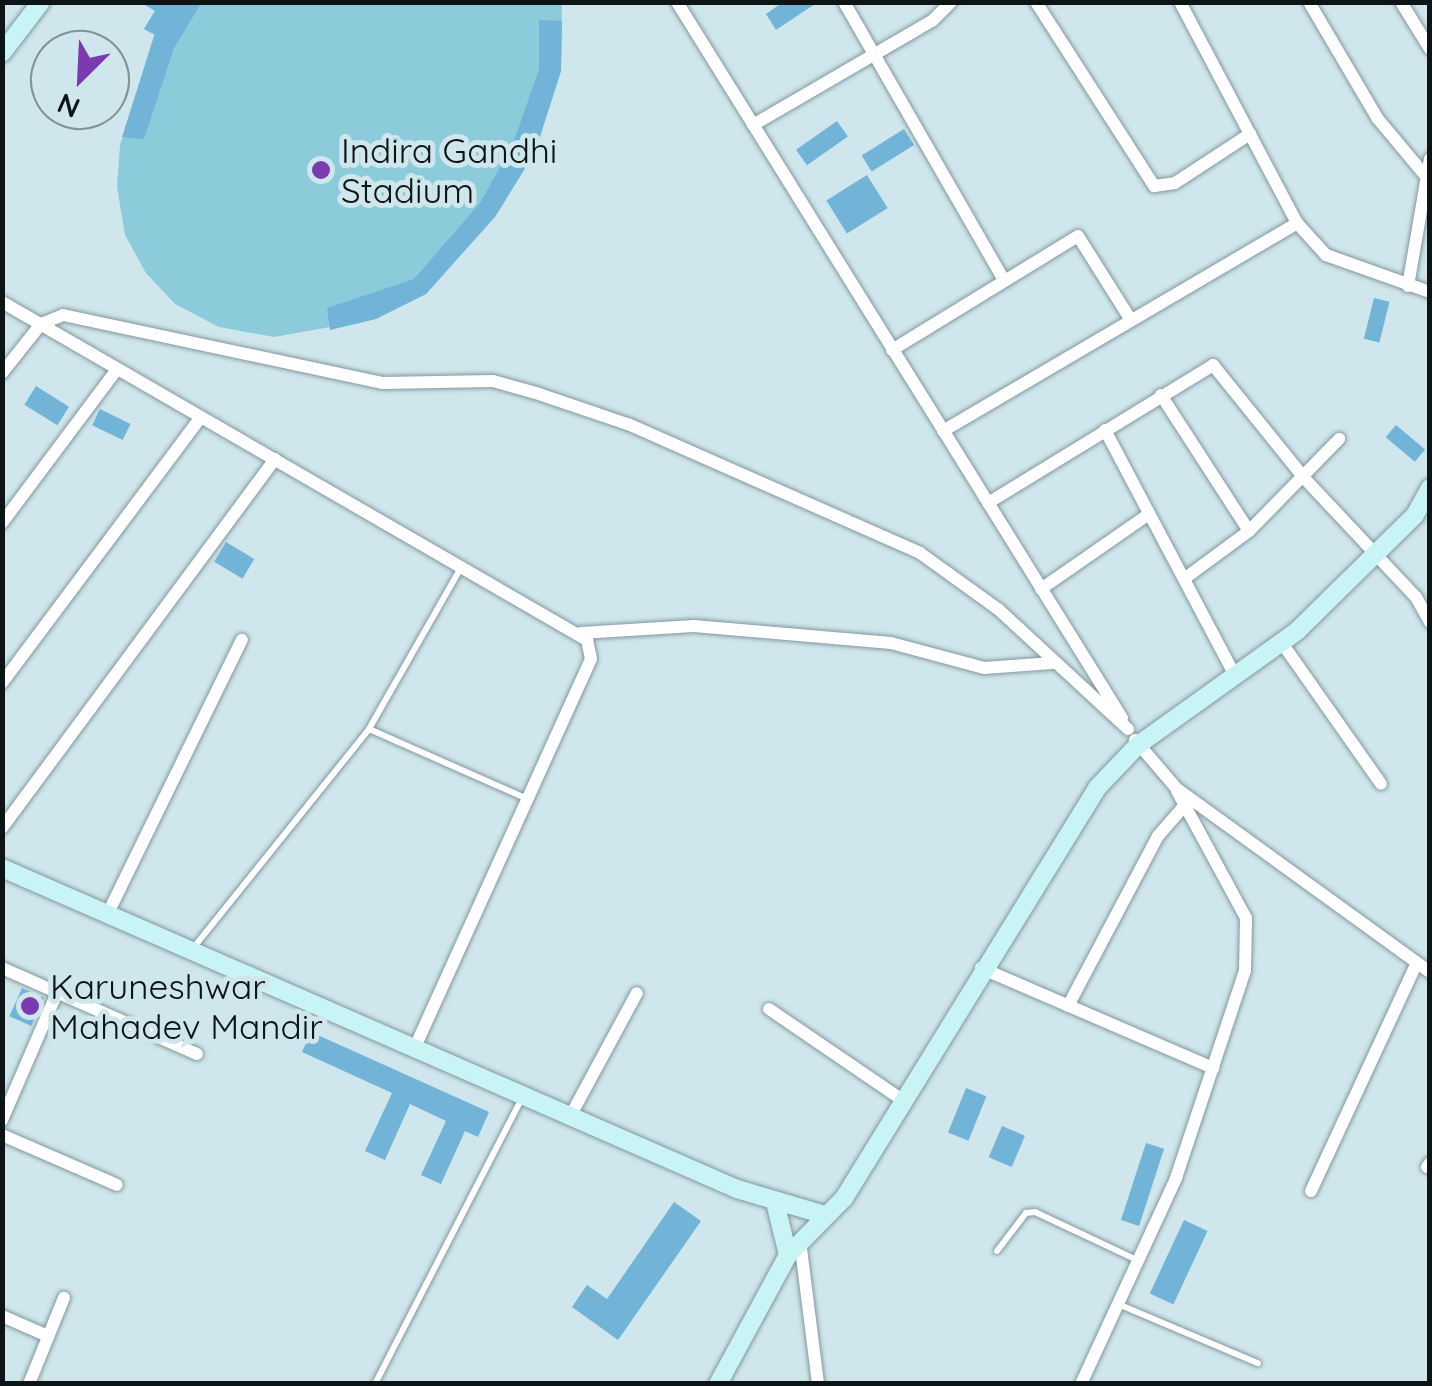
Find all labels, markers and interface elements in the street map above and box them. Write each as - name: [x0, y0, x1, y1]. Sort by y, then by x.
- north arrow: [30, 30, 130, 130]
- text: N: [52, 86, 85, 126]
- place label: Indira Gandhi Stadium: [341, 129, 557, 211]
- marker: Indira Gandhi Stadium: [310, 159, 332, 181]
- place label: Karuneshwar Mahadev Mandir: [50, 965, 323, 1047]
- marker: Karuneshwar Mahadev Mandir: [19, 995, 41, 1017]

